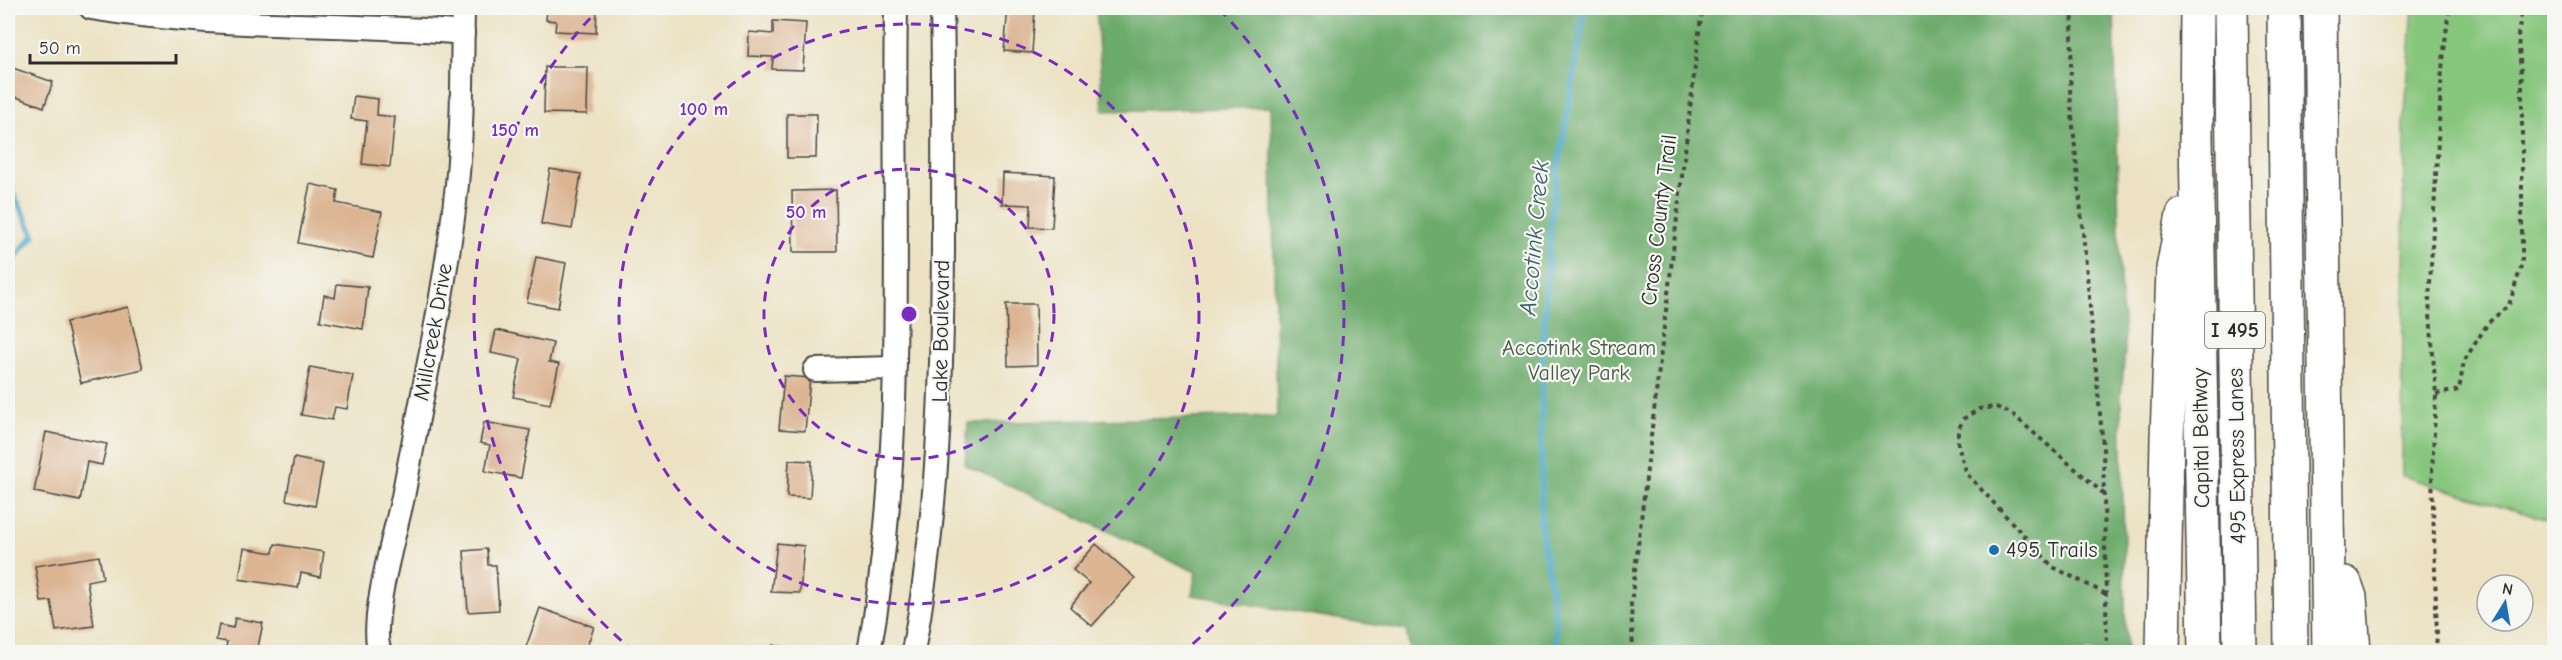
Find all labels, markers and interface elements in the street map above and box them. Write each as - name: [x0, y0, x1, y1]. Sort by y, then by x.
- scale bar: [30, 27, 176, 65]
- text: 50 m: [39, 38, 81, 59]
- text: 100 m: [680, 99, 728, 120]
- text: 150 m: [491, 120, 539, 141]
- street label: Cross County Trail: [1636, 133, 1682, 307]
- water label: Accotink Creek: [1513, 159, 1555, 318]
- text: 50 m: [786, 202, 826, 223]
- street label: Lake Boulevard: [927, 259, 955, 403]
- street label: Millcreek Drive: [408, 261, 458, 403]
- centre of rings: [899, 304, 919, 324]
- road number: I 495: [2205, 312, 2265, 348]
- park label: Accotink Stream Valley Park: [1502, 335, 1656, 386]
- street label: Capital Beltway: [2187, 367, 2215, 508]
- street label: 495 Express Lanes: [2222, 368, 2252, 544]
- place label: 495 Trails: [2006, 537, 2098, 563]
- marker: 495 Trails: [1987, 543, 2001, 557]
- north arrow: [2475, 573, 2535, 633]
- text: N: [2501, 579, 2515, 599]

